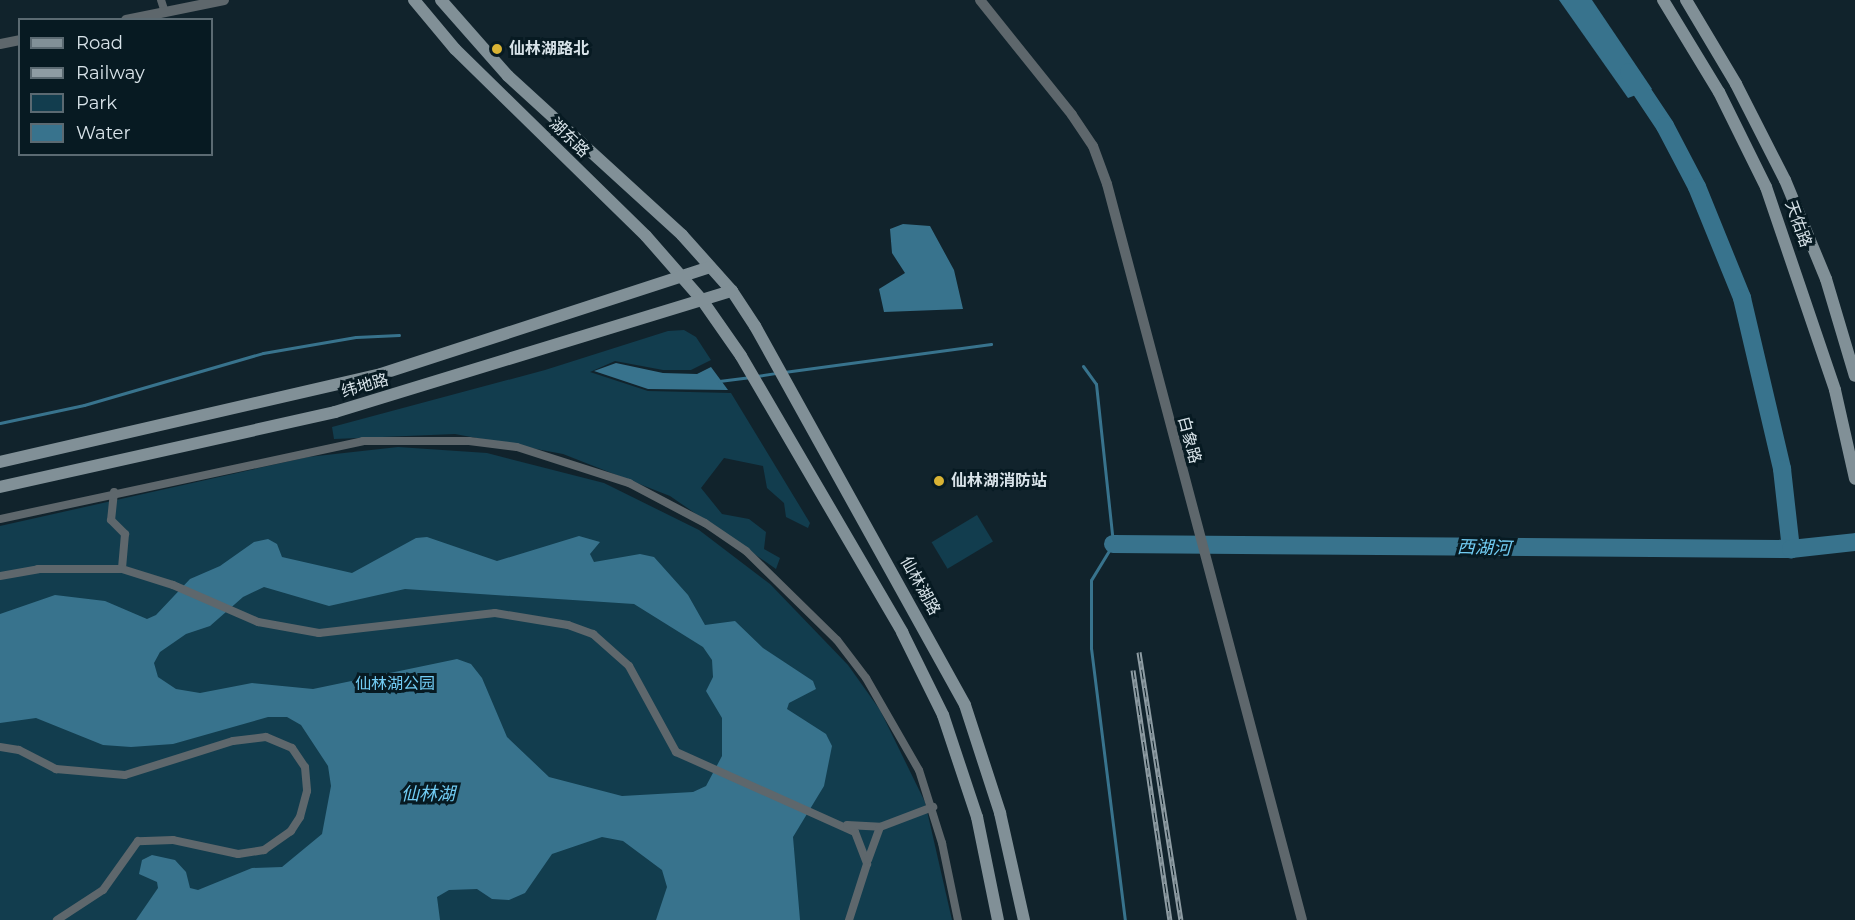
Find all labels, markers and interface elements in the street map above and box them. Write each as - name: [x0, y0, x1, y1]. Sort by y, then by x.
- legend: [18, 18, 213, 156]
- text: Road: [76, 32, 123, 54]
- place label: 仙林湖路北: [509, 39, 589, 59]
- marker: 仙林湖路北: [490, 42, 504, 56]
- text: Railway: [76, 62, 145, 84]
- text: Park: [76, 92, 117, 114]
- street label: 湖东路: [545, 114, 593, 162]
- text: Water: [76, 122, 131, 144]
- street label: 天佑路: [1781, 198, 1815, 250]
- street label: 纬地路: [339, 370, 391, 402]
- street label: 白象路: [1174, 414, 1204, 466]
- place label: 仙林湖消防站: [951, 471, 1047, 491]
- marker: 仙林湖消防站: [932, 474, 946, 488]
- water label: 西湖河: [1457, 536, 1511, 560]
- street label: 仙林湖路: [896, 553, 944, 619]
- park label: 仙林湖公园: [355, 674, 435, 694]
- water label: 仙林湖: [401, 783, 455, 805]

